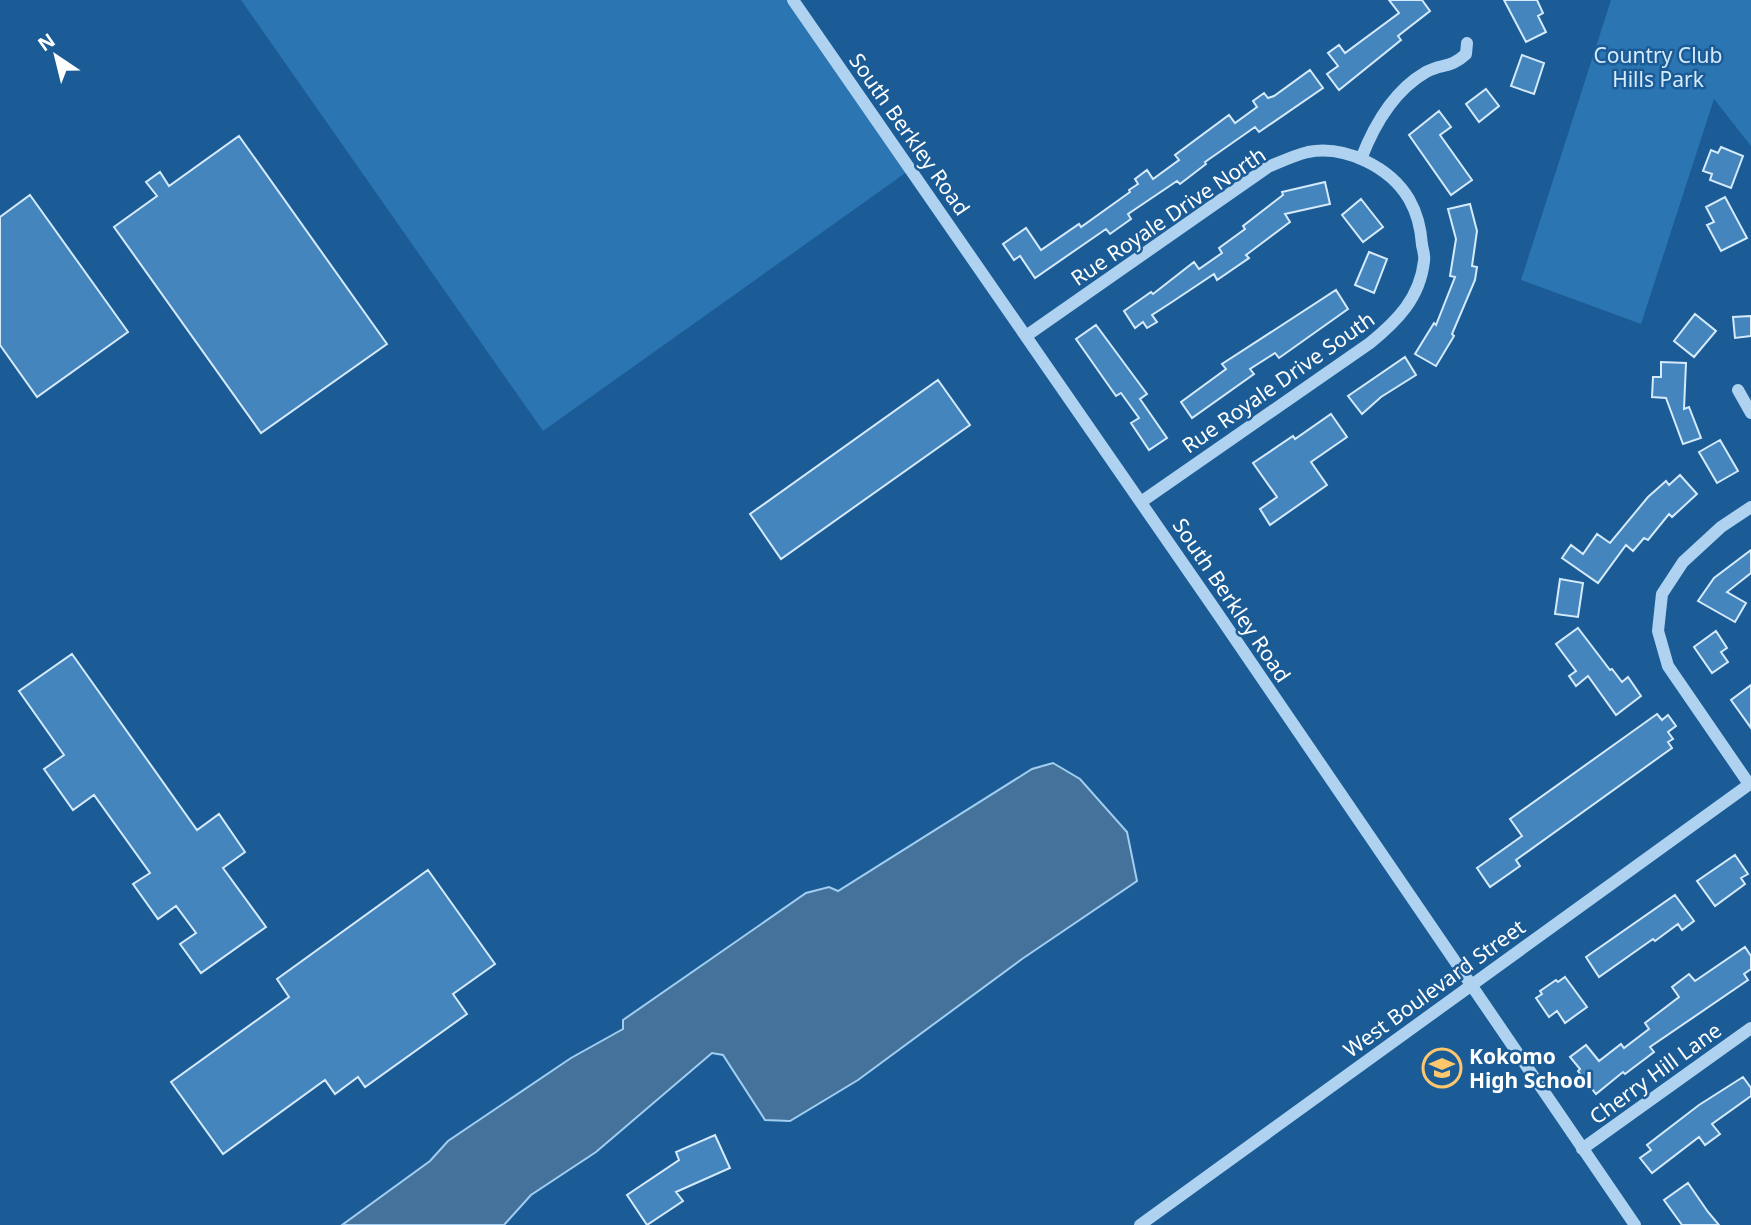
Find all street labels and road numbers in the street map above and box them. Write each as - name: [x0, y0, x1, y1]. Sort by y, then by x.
- street label: South Berkley Road: [843, 47, 977, 221]
- street label: Rue Royale Drive North: [1065, 140, 1271, 292]
- street label: Rue Royale Drive South: [1176, 305, 1380, 459]
- street label: South Berkley Road: [1167, 513, 1297, 687]
- street label: West Boulevard Street: [1338, 912, 1531, 1063]
- street label: Cherry Hill Lane: [1583, 1016, 1727, 1130]

